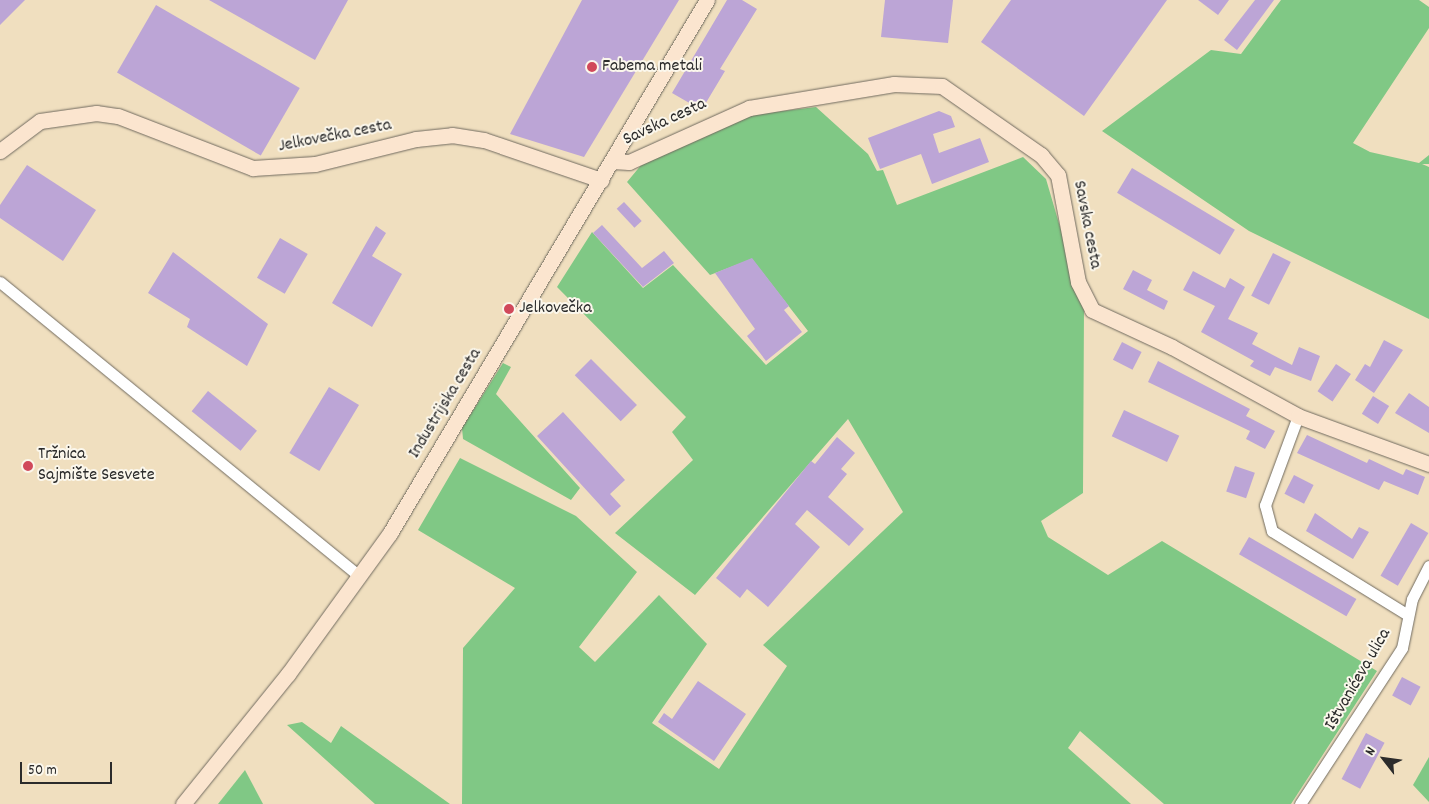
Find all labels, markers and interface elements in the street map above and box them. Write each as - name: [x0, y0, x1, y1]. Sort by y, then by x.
- place label: Fabema metali: [602, 56, 702, 78]
- marker: Fabema metali: [586, 61, 598, 73]
- street label: Savska cesta: [620, 94, 710, 152]
- street label: Jelkovečka cesta: [277, 115, 393, 159]
- street label: Savska cesta: [1067, 179, 1105, 271]
- place label: Jelkovečka: [519, 298, 592, 320]
- marker: Jelkovečka: [503, 303, 515, 315]
- street label: Industrijska cesta: [405, 345, 487, 463]
- place label: Tržnica Sajmište Sesvete: [38, 445, 155, 488]
- marker: Tržnica Sajmište Sesvete: [22, 460, 34, 472]
- street label: Ištvanićeva ulica: [1321, 625, 1397, 735]
- north arrow: [1359, 734, 1409, 784]
- text: N: [1361, 744, 1381, 760]
- scale bar: [22, 752, 115, 784]
- text: 50 m: [28, 760, 57, 782]

